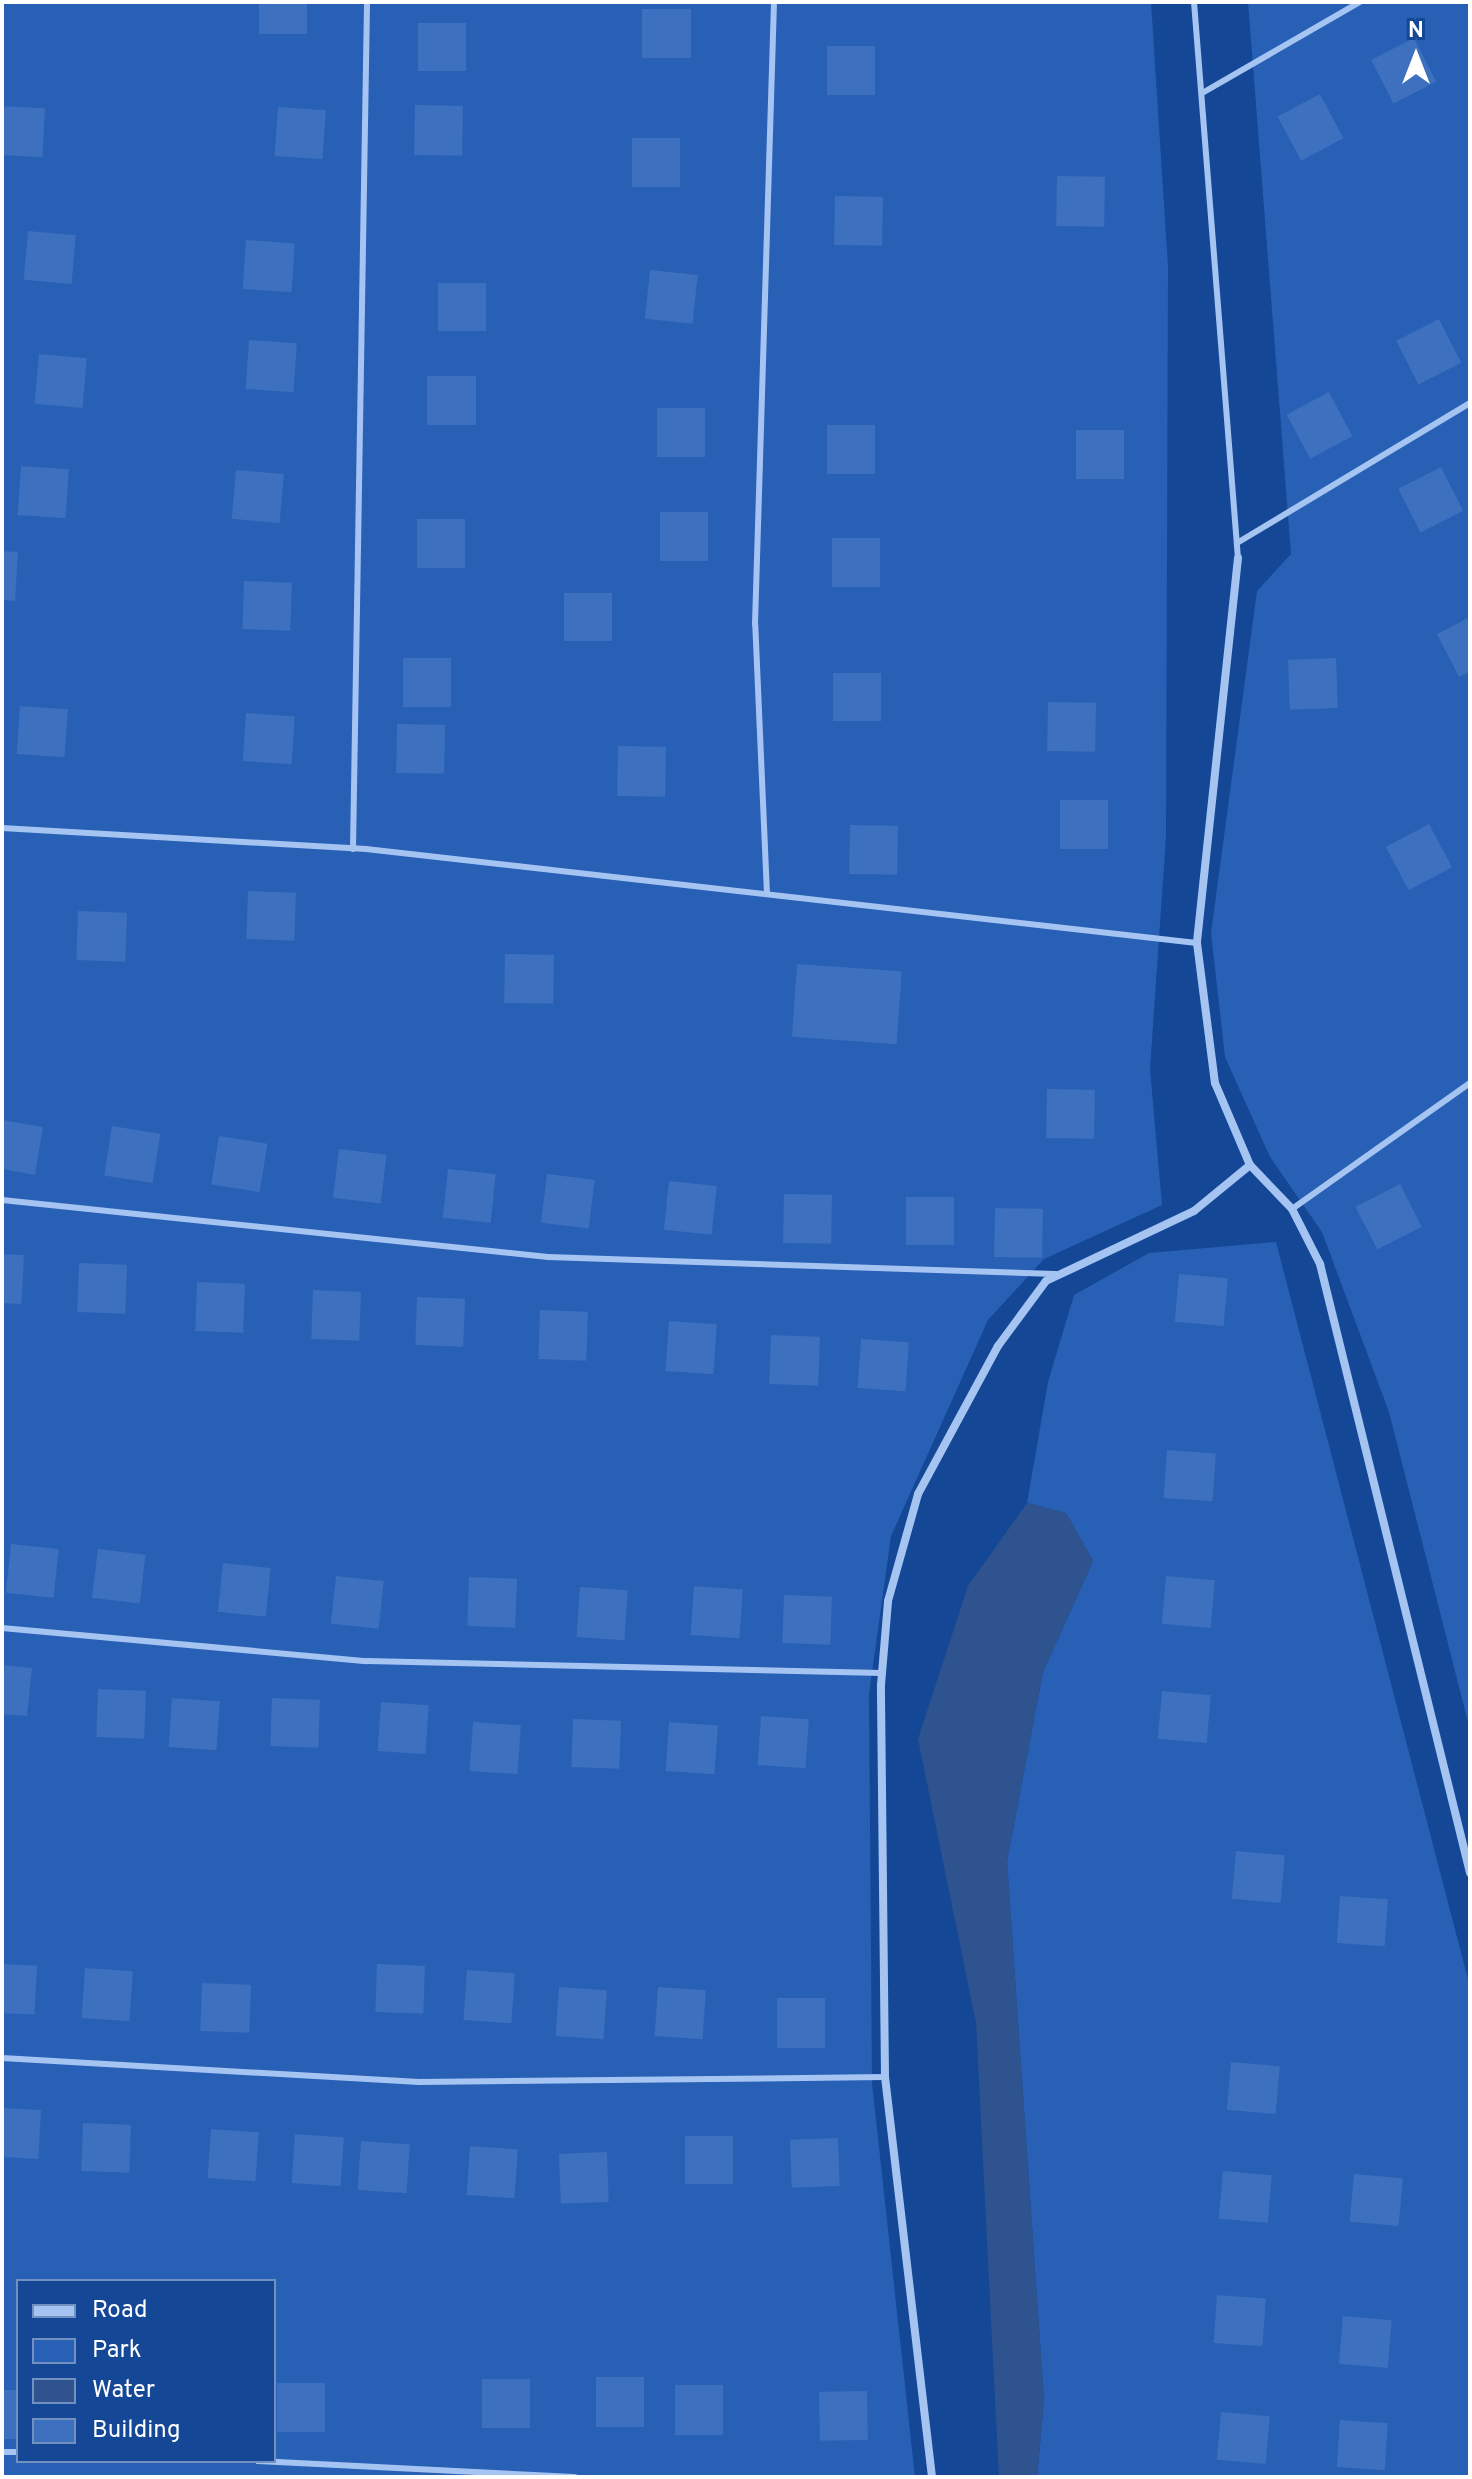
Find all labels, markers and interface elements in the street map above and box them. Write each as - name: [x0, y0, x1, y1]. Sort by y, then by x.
- north arrow: [1376, 16, 1456, 96]
- text: N: [1408, 18, 1424, 45]
- legend: [16, 2279, 276, 2463]
- text: Road: [92, 2296, 148, 2326]
- text: Park: [92, 2336, 142, 2366]
- text: Water: [92, 2376, 155, 2406]
- text: Building: [92, 2416, 181, 2446]

